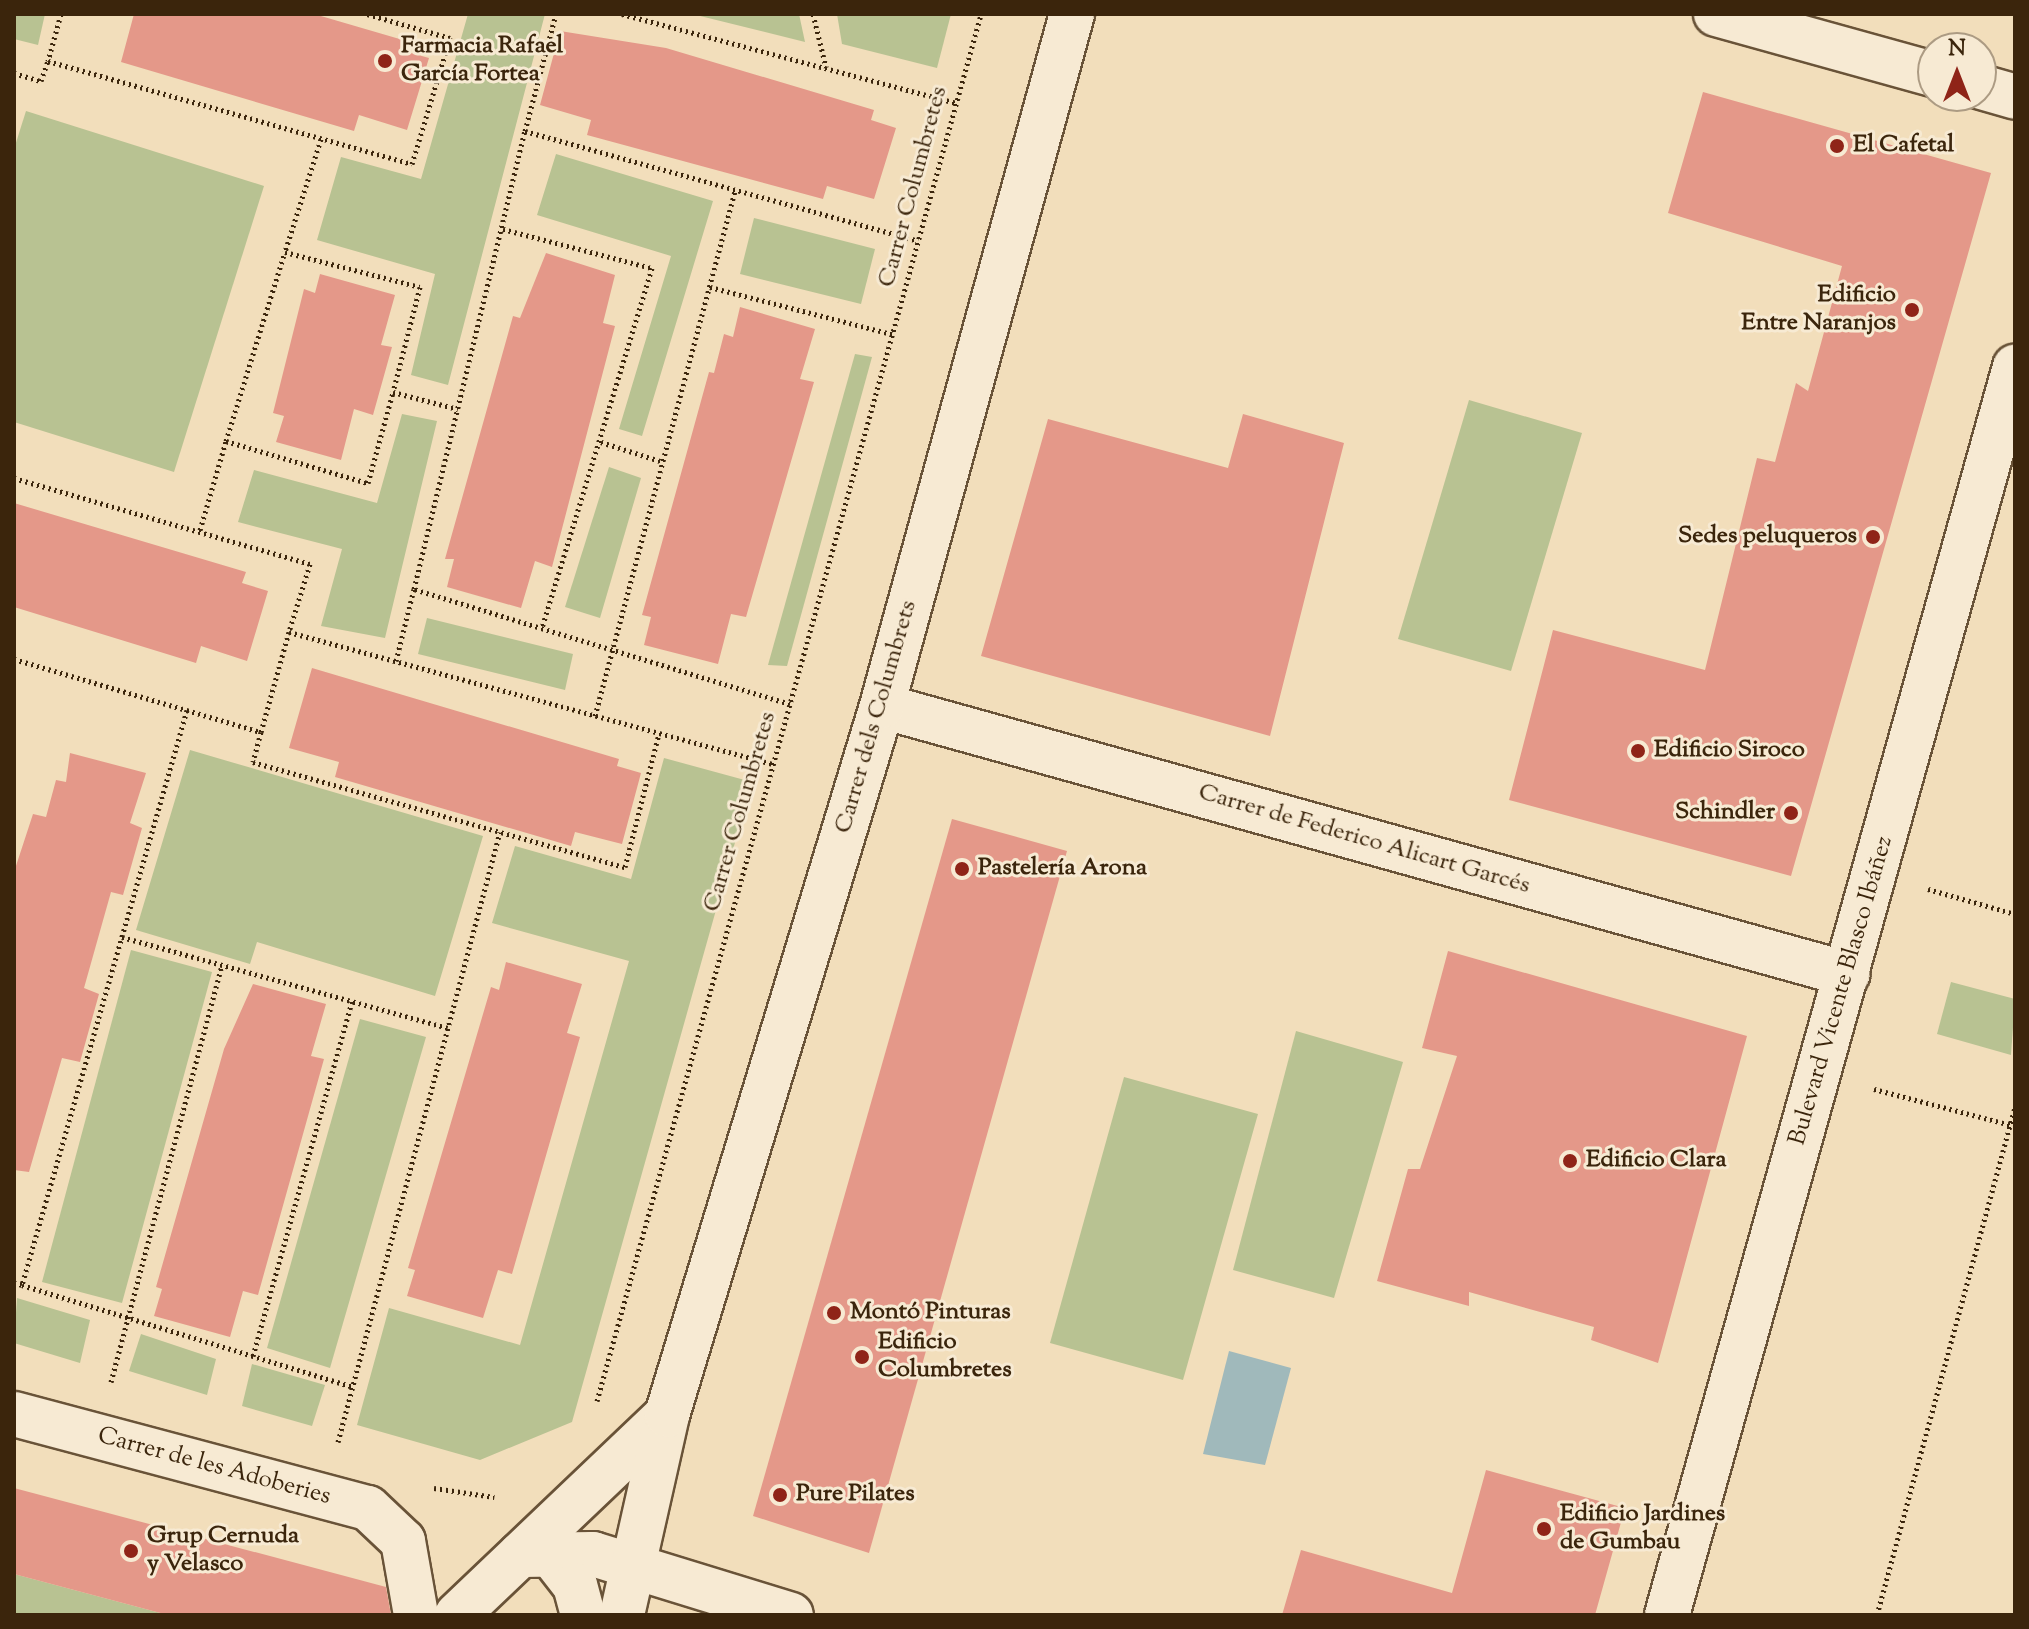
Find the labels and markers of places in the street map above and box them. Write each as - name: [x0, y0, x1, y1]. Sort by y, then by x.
- place label: Farmacia Rafael García Fortea: [401, 33, 563, 89]
- marker: Farmacia Rafael García Fortea: [376, 52, 394, 70]
- place label: El Cafetal: [1853, 132, 1954, 160]
- marker: El Cafetal: [1828, 137, 1846, 155]
- place label: Edificio Entre Naranjos: [1741, 282, 1896, 338]
- marker: Edificio Entre Naranjos: [1903, 301, 1921, 319]
- place label: Sedes peluqueros: [1678, 523, 1857, 551]
- marker: Sedes peluqueros: [1864, 528, 1882, 546]
- place label: Edificio Siroco: [1654, 737, 1805, 765]
- marker: Edificio Siroco: [1629, 742, 1647, 760]
- place label: Schindler: [1675, 799, 1775, 827]
- marker: Schindler: [1782, 804, 1800, 822]
- place label: Pastelería Arona: [978, 855, 1147, 883]
- marker: Pastelería Arona: [953, 860, 971, 878]
- place label: Edificio Clara: [1586, 1147, 1727, 1175]
- marker: Edificio Clara: [1561, 1152, 1579, 1170]
- place label: Montó Pinturas: [850, 1299, 1011, 1327]
- marker: Montó Pinturas: [825, 1304, 843, 1322]
- place label: Edificio Columbretes: [878, 1329, 1012, 1385]
- marker: Edificio Columbretes: [853, 1348, 871, 1366]
- place label: Pure Pilates: [796, 1481, 915, 1509]
- marker: Pure Pilates: [771, 1486, 789, 1504]
- place label: Edificio Jardines de Gumbau: [1560, 1501, 1725, 1557]
- marker: Edificio Jardines de Gumbau: [1535, 1520, 1553, 1538]
- place label: Grup Cernuda y Velasco: [147, 1523, 299, 1579]
- marker: Grup Cernuda y Velasco: [122, 1542, 140, 1560]

